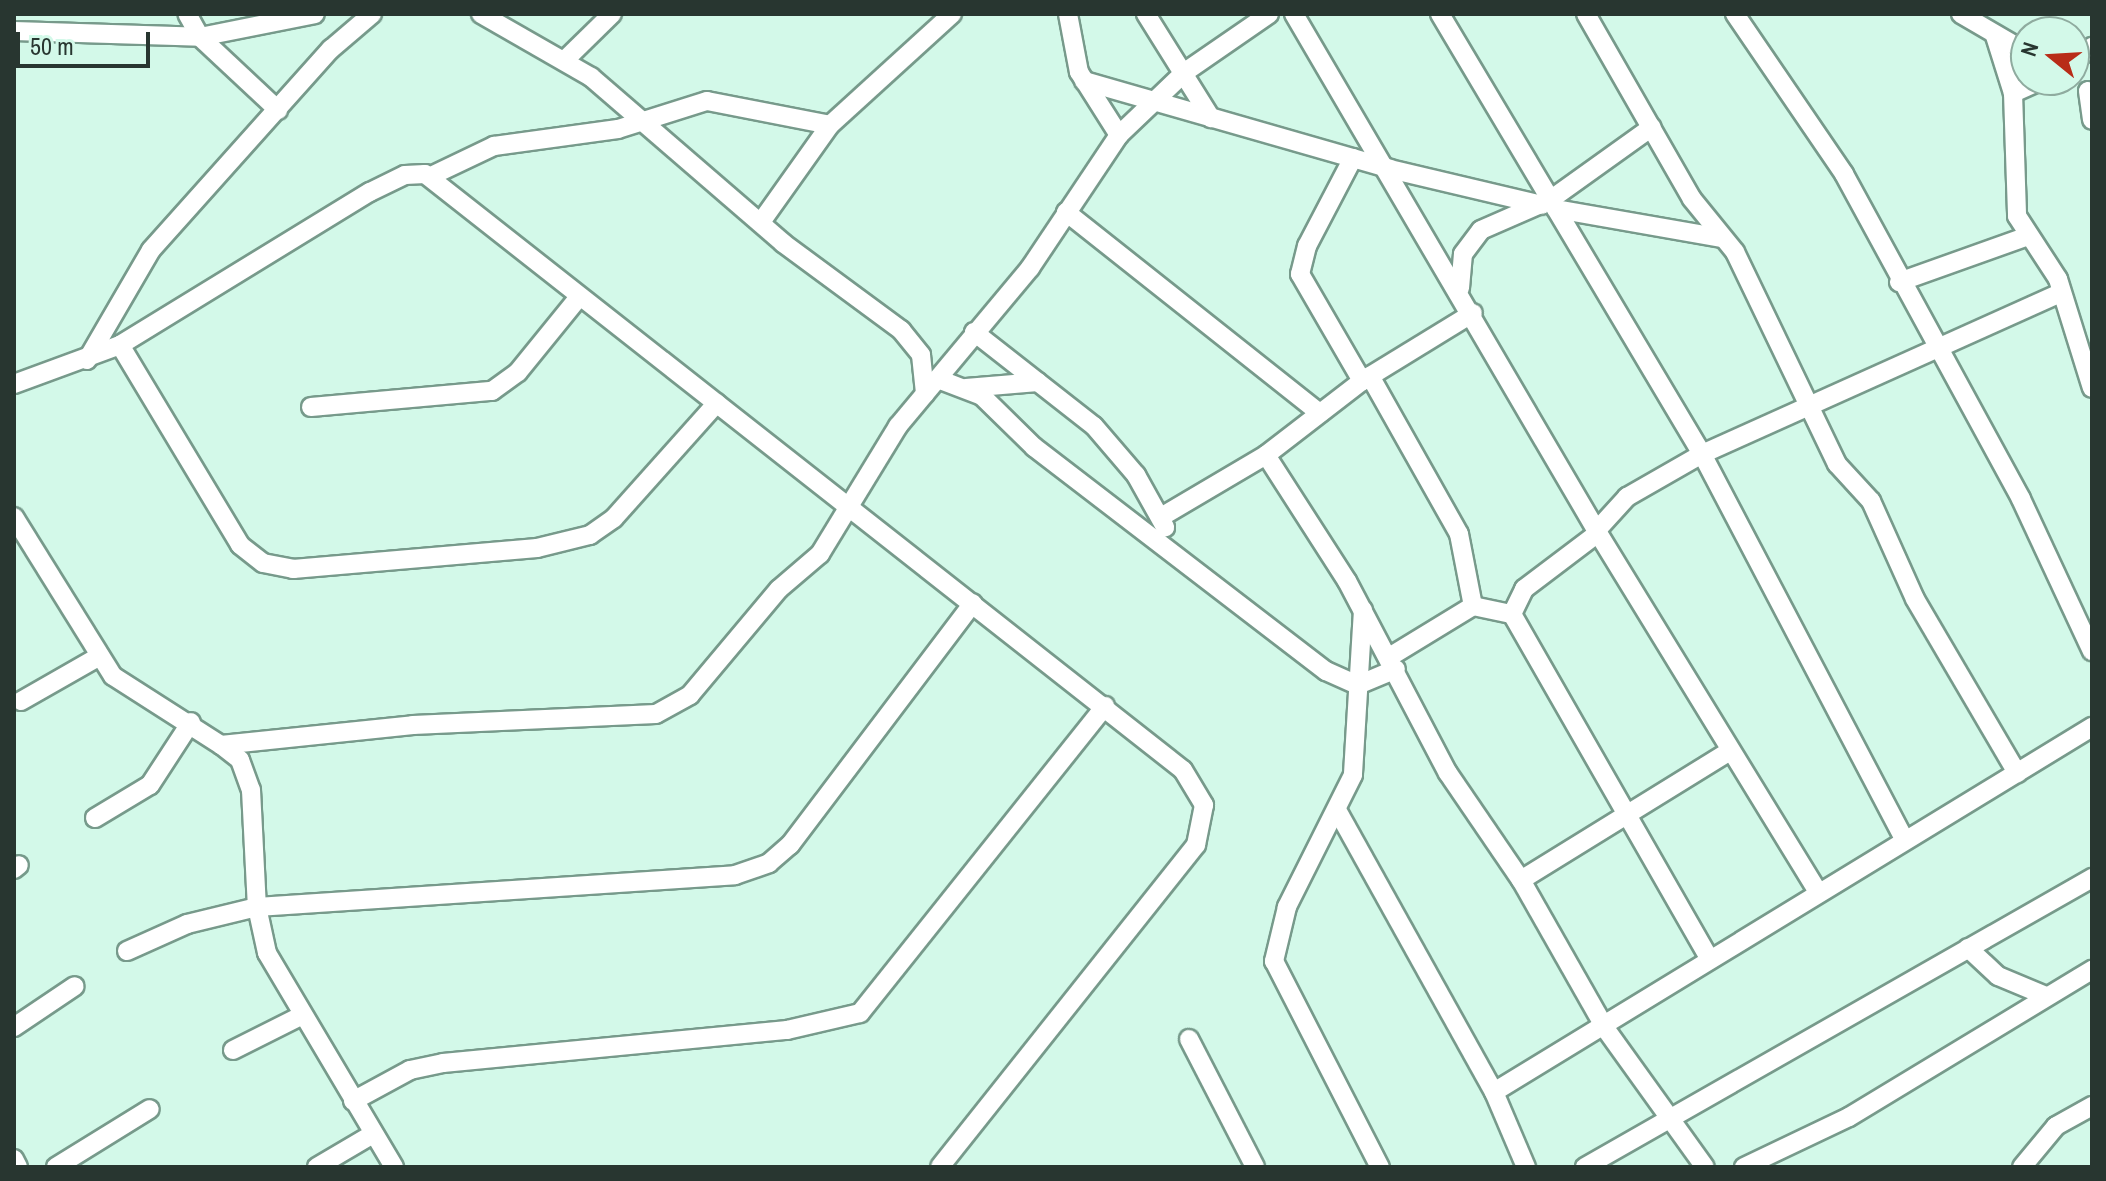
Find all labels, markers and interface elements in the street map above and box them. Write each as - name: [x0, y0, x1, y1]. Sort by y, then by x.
- scale bar: [20, 16, 154, 66]
- north arrow: [2010, 16, 2090, 96]
- text: 50 m: [30, 30, 74, 62]
- text: N: [2013, 38, 2045, 60]

